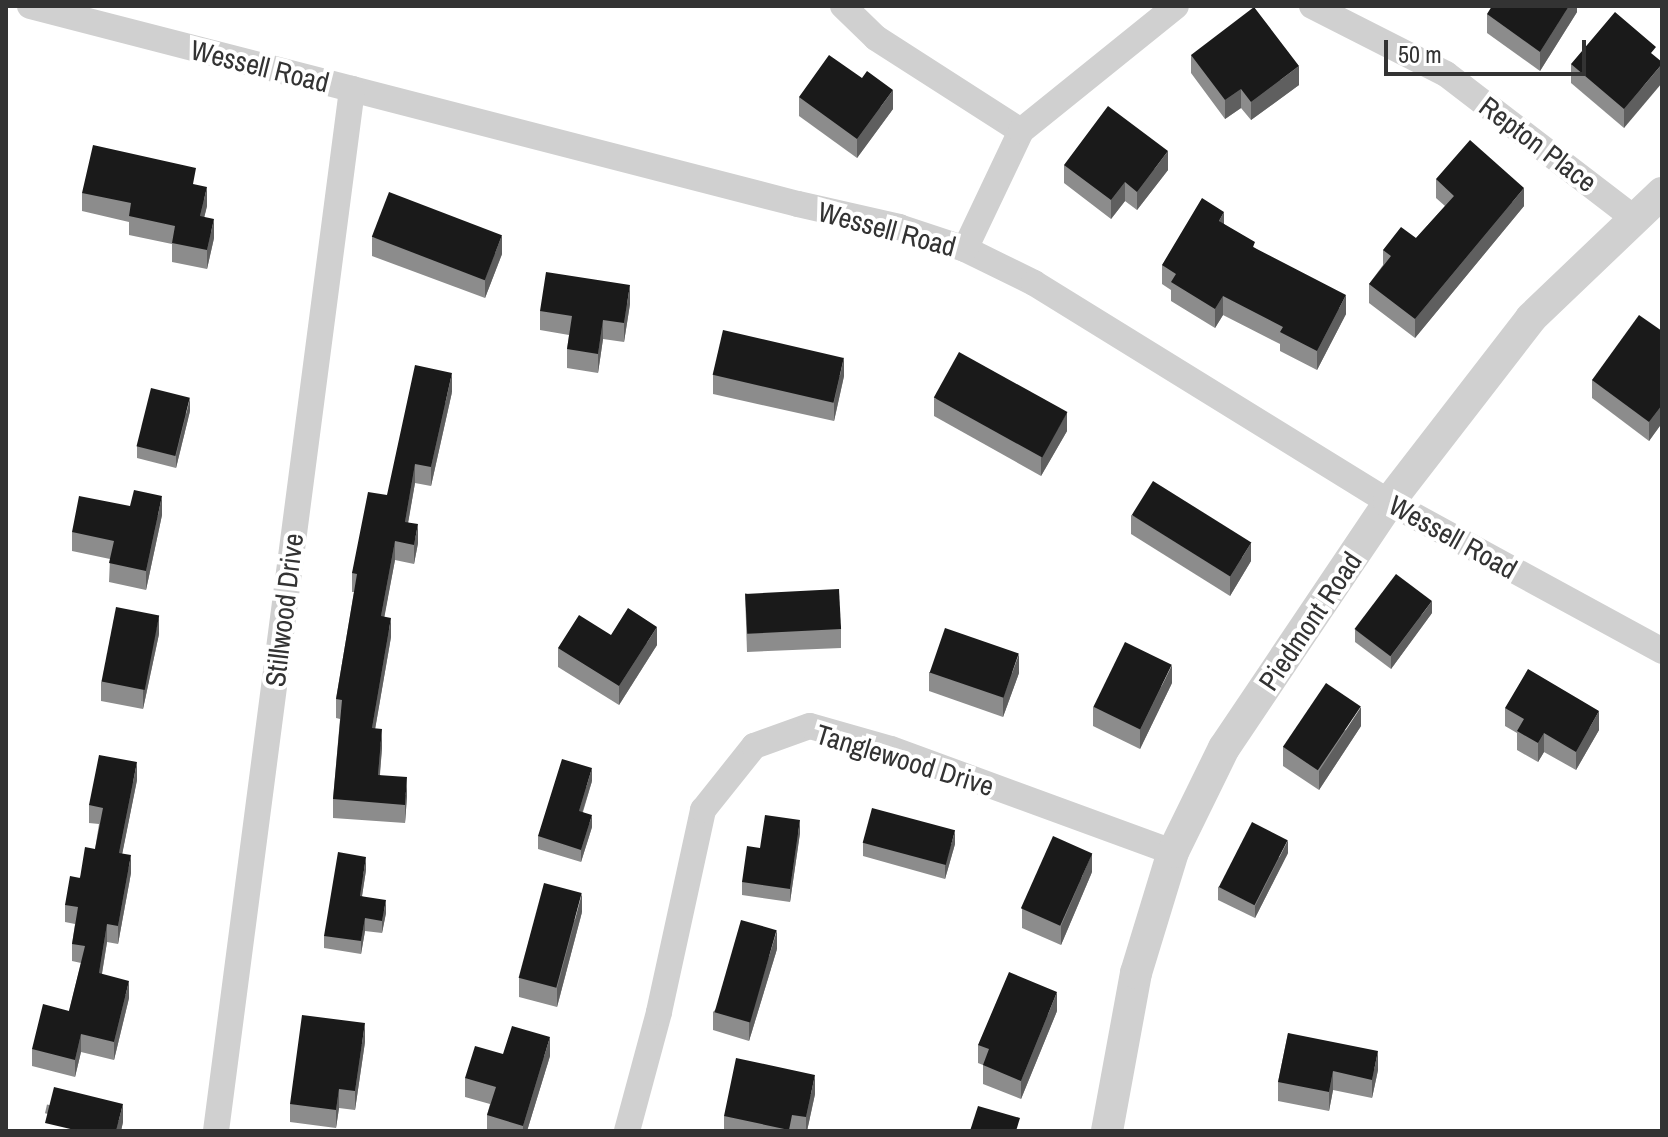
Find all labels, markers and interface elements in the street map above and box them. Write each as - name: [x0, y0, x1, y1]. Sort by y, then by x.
- scale bar: [1388, 24, 1590, 74]
- street label: Wessell Road: [187, 33, 333, 99]
- text: 50 m: [1398, 38, 1442, 70]
- street label: Repton Place: [1473, 89, 1603, 199]
- street label: Wessell Road: [814, 194, 960, 264]
- street label: Wessell Road: [1383, 488, 1523, 586]
- street label: Stillwood Drive: [258, 531, 310, 689]
- street label: Piedmont Road: [1251, 545, 1369, 697]
- street label: Tanglewood Drive: [812, 717, 998, 803]

